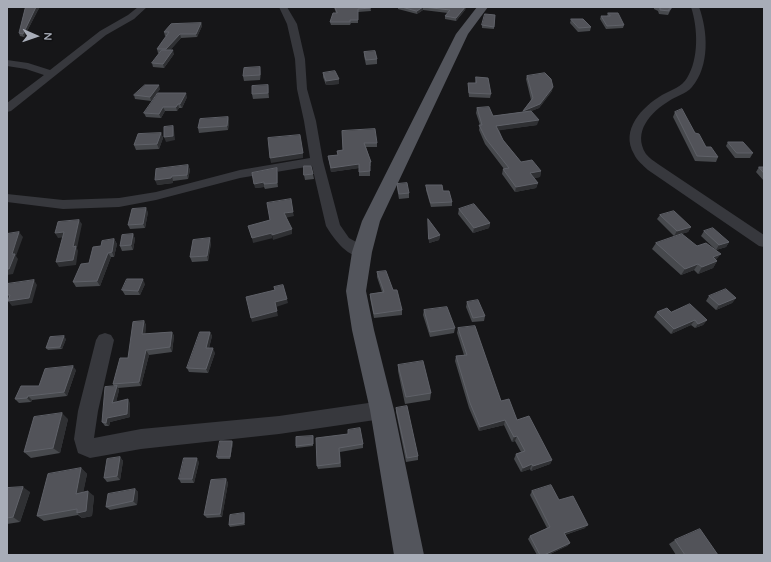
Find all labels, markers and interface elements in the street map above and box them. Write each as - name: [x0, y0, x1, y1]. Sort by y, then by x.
- north arrow: [16, 16, 56, 56]
- text: N: [41, 32, 55, 41]

